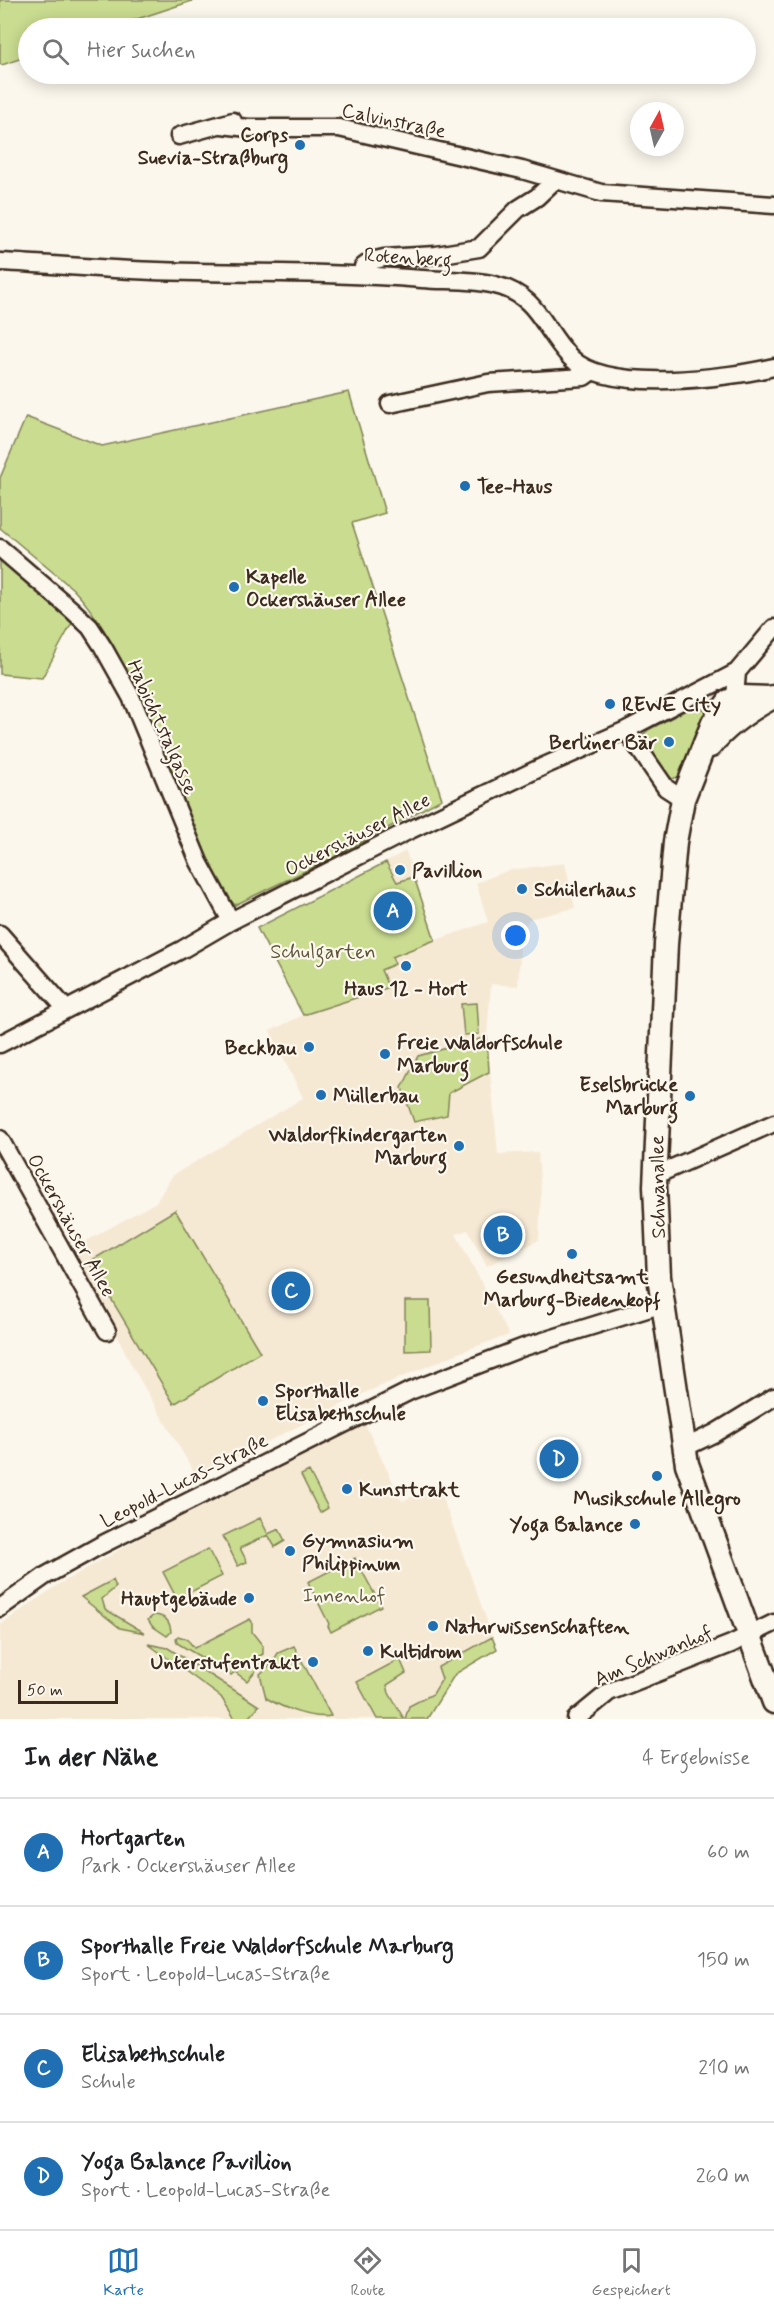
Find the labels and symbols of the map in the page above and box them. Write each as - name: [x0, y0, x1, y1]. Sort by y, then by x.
- street label: Calvinstraße: [339, 97, 448, 146]
- north arrow: [630, 102, 684, 156]
- place label: Corps Suevia-Straßburg: [138, 122, 288, 174]
- marker: Corps Suevia-Straßburg: [293, 138, 307, 152]
- street label: Rotenberg: [363, 242, 453, 277]
- place label: Tee-Haus: [477, 474, 552, 501]
- marker: Tee-Haus: [458, 479, 472, 493]
- place label: Kapelle Ockershäuser Allee: [246, 564, 406, 614]
- marker: Kapelle Ockershäuser Allee: [227, 580, 241, 594]
- street label: Habichtstalgasse: [118, 656, 203, 800]
- place label: REWE City: [622, 692, 721, 719]
- marker: REWE City: [603, 697, 617, 711]
- place label: Berliner Bär: [549, 730, 658, 757]
- marker: Berliner Bär: [662, 735, 676, 749]
- street label: Ockershäuser Allee: [280, 787, 435, 884]
- place label: Pavillion: [412, 858, 482, 885]
- marker: Pavillion: [393, 863, 407, 877]
- place label: Schülerhaus: [534, 877, 636, 904]
- marker: Schülerhaus: [515, 882, 529, 896]
- pin: A: [374, 888, 412, 934]
- your location: [501, 921, 530, 950]
- park label: Schulgarten: [270, 939, 376, 968]
- marker: Haus 12 - Hort: [399, 959, 413, 973]
- place label: Haus 12 - Hort: [344, 976, 468, 1003]
- place label: Freie Waldorfschule Marburg: [397, 1030, 563, 1082]
- place label: Beckbau: [225, 1035, 297, 1062]
- marker: Beckbau: [302, 1040, 316, 1054]
- marker: Freie Waldorfschule Marburg: [378, 1047, 392, 1061]
- place label: Eselsbrücke Marburg: [579, 1072, 678, 1124]
- place label: Müllerbau: [333, 1083, 419, 1110]
- marker: Müllerbau: [314, 1088, 328, 1102]
- marker: Eselsbrücke Marburg: [683, 1089, 697, 1103]
- place label: Waldorfkindergarten Marburg: [268, 1122, 447, 1174]
- street label: Schwanallee: [644, 1135, 673, 1239]
- marker: Waldorfkindergarten Marburg: [452, 1139, 466, 1153]
- street label: Ockershäuser Allee: [20, 1149, 121, 1302]
- pin: B: [484, 1212, 522, 1258]
- marker: Gesundheitsamt Marburg-Biedenkopf: [565, 1247, 579, 1261]
- place label: Gesundheitsamt Marburg-Biedenkopf: [483, 1264, 661, 1316]
- pin: C: [272, 1268, 310, 1314]
- place label: Sporthalle Elisabethschule: [275, 1378, 406, 1428]
- marker: Sporthalle Elisabethschule: [256, 1394, 270, 1408]
- street label: Leopold-Lucas-Straße: [96, 1427, 273, 1535]
- pin: D: [540, 1436, 578, 1482]
- marker: Musikschule Allegro: [650, 1469, 664, 1483]
- place label: Kunsttrakt: [359, 1477, 461, 1504]
- marker: Kunsttrakt: [340, 1482, 354, 1496]
- place label: Musikschule Allegro: [573, 1486, 741, 1515]
- place label: Yoga Balance: [510, 1512, 623, 1541]
- marker: Yoga Balance: [628, 1517, 642, 1531]
- place label: Gymnasium Philippinum: [302, 1528, 414, 1578]
- marker: Gymnasium Philippinum: [283, 1544, 297, 1558]
- park label: Innenhof: [303, 1583, 385, 1610]
- place label: Hauptgebäude: [121, 1586, 237, 1613]
- marker: Hauptgebäude: [242, 1591, 256, 1605]
- place label: Naturwissenschaften: [445, 1614, 630, 1641]
- marker: Naturwissenschaften: [426, 1619, 440, 1633]
- street label: Am Schwanhof: [590, 1619, 717, 1693]
- place label: Kultidrom: [380, 1639, 462, 1666]
- marker: Kultidrom: [361, 1644, 375, 1658]
- place label: Unterstufentrakt: [151, 1650, 302, 1677]
- marker: Unterstufentrakt: [306, 1655, 320, 1669]
- scale bar: [18, 1677, 118, 1704]

